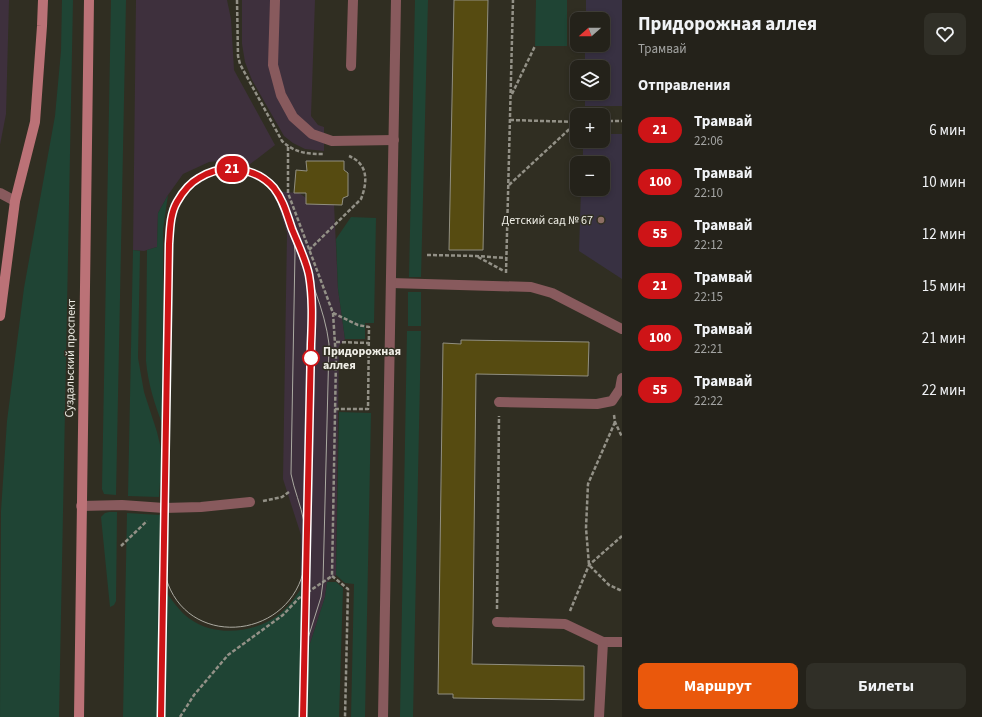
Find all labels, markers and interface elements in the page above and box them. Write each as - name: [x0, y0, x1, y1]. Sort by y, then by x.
- text: Придорожная аллея: [638, 11, 817, 38]
- north arrow: [570, 12, 610, 52]
- map controls: [570, 12, 610, 196]
- button: heart: [924, 13, 966, 55]
- text: Трамвай: [638, 40, 687, 58]
- button: layers: [570, 60, 610, 100]
- text: Отправления: [638, 75, 731, 96]
- button: +: [570, 108, 610, 148]
- text: Трамвай: [694, 111, 753, 132]
- text: 21: [653, 120, 667, 140]
- text: 6 мин: [929, 120, 966, 141]
- text: 22:06: [694, 132, 723, 150]
- line badge: 21: [214, 156, 250, 182]
- button: −: [570, 156, 610, 196]
- text: 21: [225, 159, 239, 179]
- text: Трамвай: [694, 163, 753, 184]
- text: 100: [649, 172, 671, 192]
- text: 10 мин: [922, 172, 966, 193]
- text: 22:10: [694, 184, 723, 202]
- place label: Детский сад № 67: [501, 212, 593, 229]
- marker: Детский сад № 67: [596, 215, 606, 225]
- text: Трамвай: [694, 215, 753, 236]
- text: 55: [653, 224, 667, 244]
- text: 12 мин: [922, 224, 966, 245]
- text: 22:12: [694, 236, 723, 254]
- text: Трамвай: [694, 267, 753, 288]
- text: 21: [653, 276, 667, 296]
- text: 15 мин: [922, 276, 966, 297]
- text: 22:15: [694, 288, 723, 306]
- street label: Суздальский проспект: [61, 298, 80, 418]
- text: Трамвай: [694, 319, 753, 340]
- text: 100: [649, 328, 671, 348]
- text: 21 мин: [922, 328, 966, 349]
- text: 22:21: [694, 340, 723, 358]
- place label: Придорожная аллея: [323, 343, 401, 374]
- marker: Придорожная аллея: [302, 349, 320, 367]
- text: Трамвай: [694, 371, 753, 392]
- text: 55: [653, 380, 667, 400]
- text: 22 мин: [922, 380, 966, 401]
- text: 22:22: [694, 392, 723, 410]
- button: Маршрут: [638, 663, 798, 709]
- button: Билеты: [806, 663, 966, 709]

